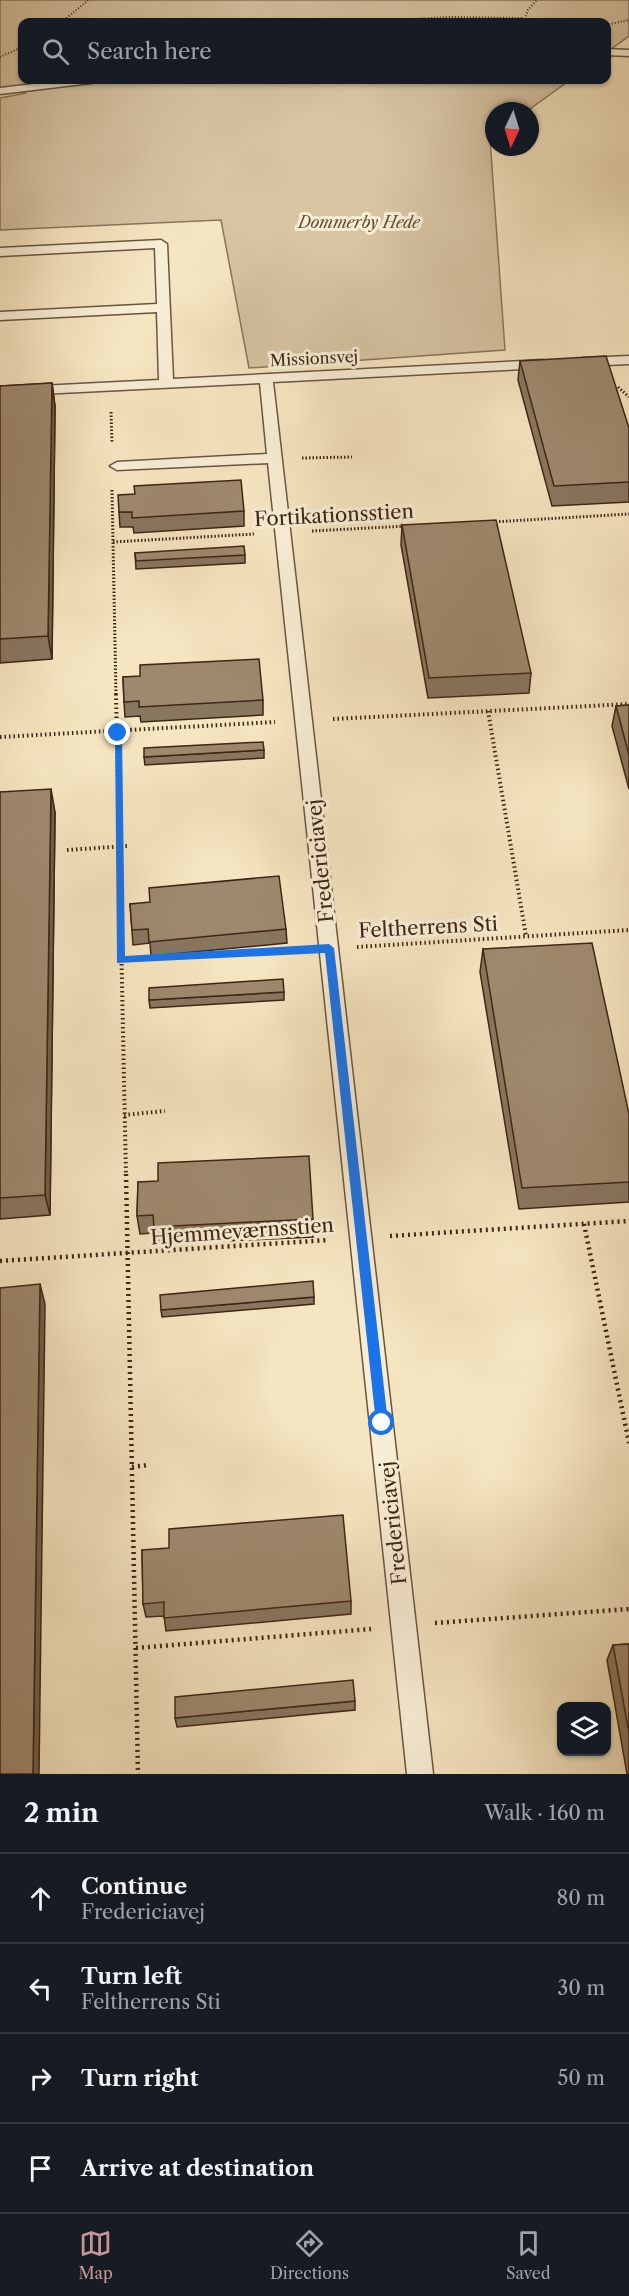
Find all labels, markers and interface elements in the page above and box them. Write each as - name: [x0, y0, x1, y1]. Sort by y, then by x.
- search box: [18, 18, 611, 84]
- icon: search: [39, 35, 72, 68]
- text: Search here: [87, 38, 212, 65]
- north arrow: [485, 102, 539, 156]
- park label: Dommerby Hede: [296, 212, 421, 232]
- street label: Missionsvej: [269, 346, 359, 370]
- street label: Fortikationsstien: [254, 499, 415, 531]
- route end: [104, 719, 130, 745]
- street label: Fredericiavej: [302, 798, 338, 924]
- street label: Feltherrens Sti: [358, 911, 498, 943]
- street label: Hjemmeværnsstien: [149, 1213, 335, 1249]
- route start: [368, 1409, 394, 1435]
- street label: Fredericiavej: [375, 1460, 411, 1586]
- map controls: [557, 1702, 611, 1756]
- button: layers: [557, 1702, 611, 1756]
- text: 2 min: [24, 1797, 99, 1829]
- text: Walk · 160 m: [484, 1801, 605, 1825]
- text: Continue: [81, 1873, 187, 1900]
- icon: ahead: [24, 1882, 57, 1915]
- text: 80 m: [557, 1886, 605, 1910]
- text: Fredericiavej: [81, 1900, 205, 1924]
- text: Turn left: [81, 1963, 182, 1990]
- icon: left: [24, 1972, 57, 2005]
- text: 30 m: [557, 1976, 605, 2000]
- text: Feltherrens Sti: [81, 1990, 221, 2014]
- icon: right: [24, 2062, 57, 2095]
- text: Turn right: [81, 2065, 199, 2092]
- text: 50 m: [558, 2066, 605, 2090]
- icon: arrive: [24, 2152, 57, 2185]
- text: Arrive at destination: [81, 2155, 314, 2182]
- tab: Map: [79, 2227, 113, 2283]
- tab: Directions: [270, 2227, 349, 2283]
- tab: Saved: [506, 2227, 550, 2283]

